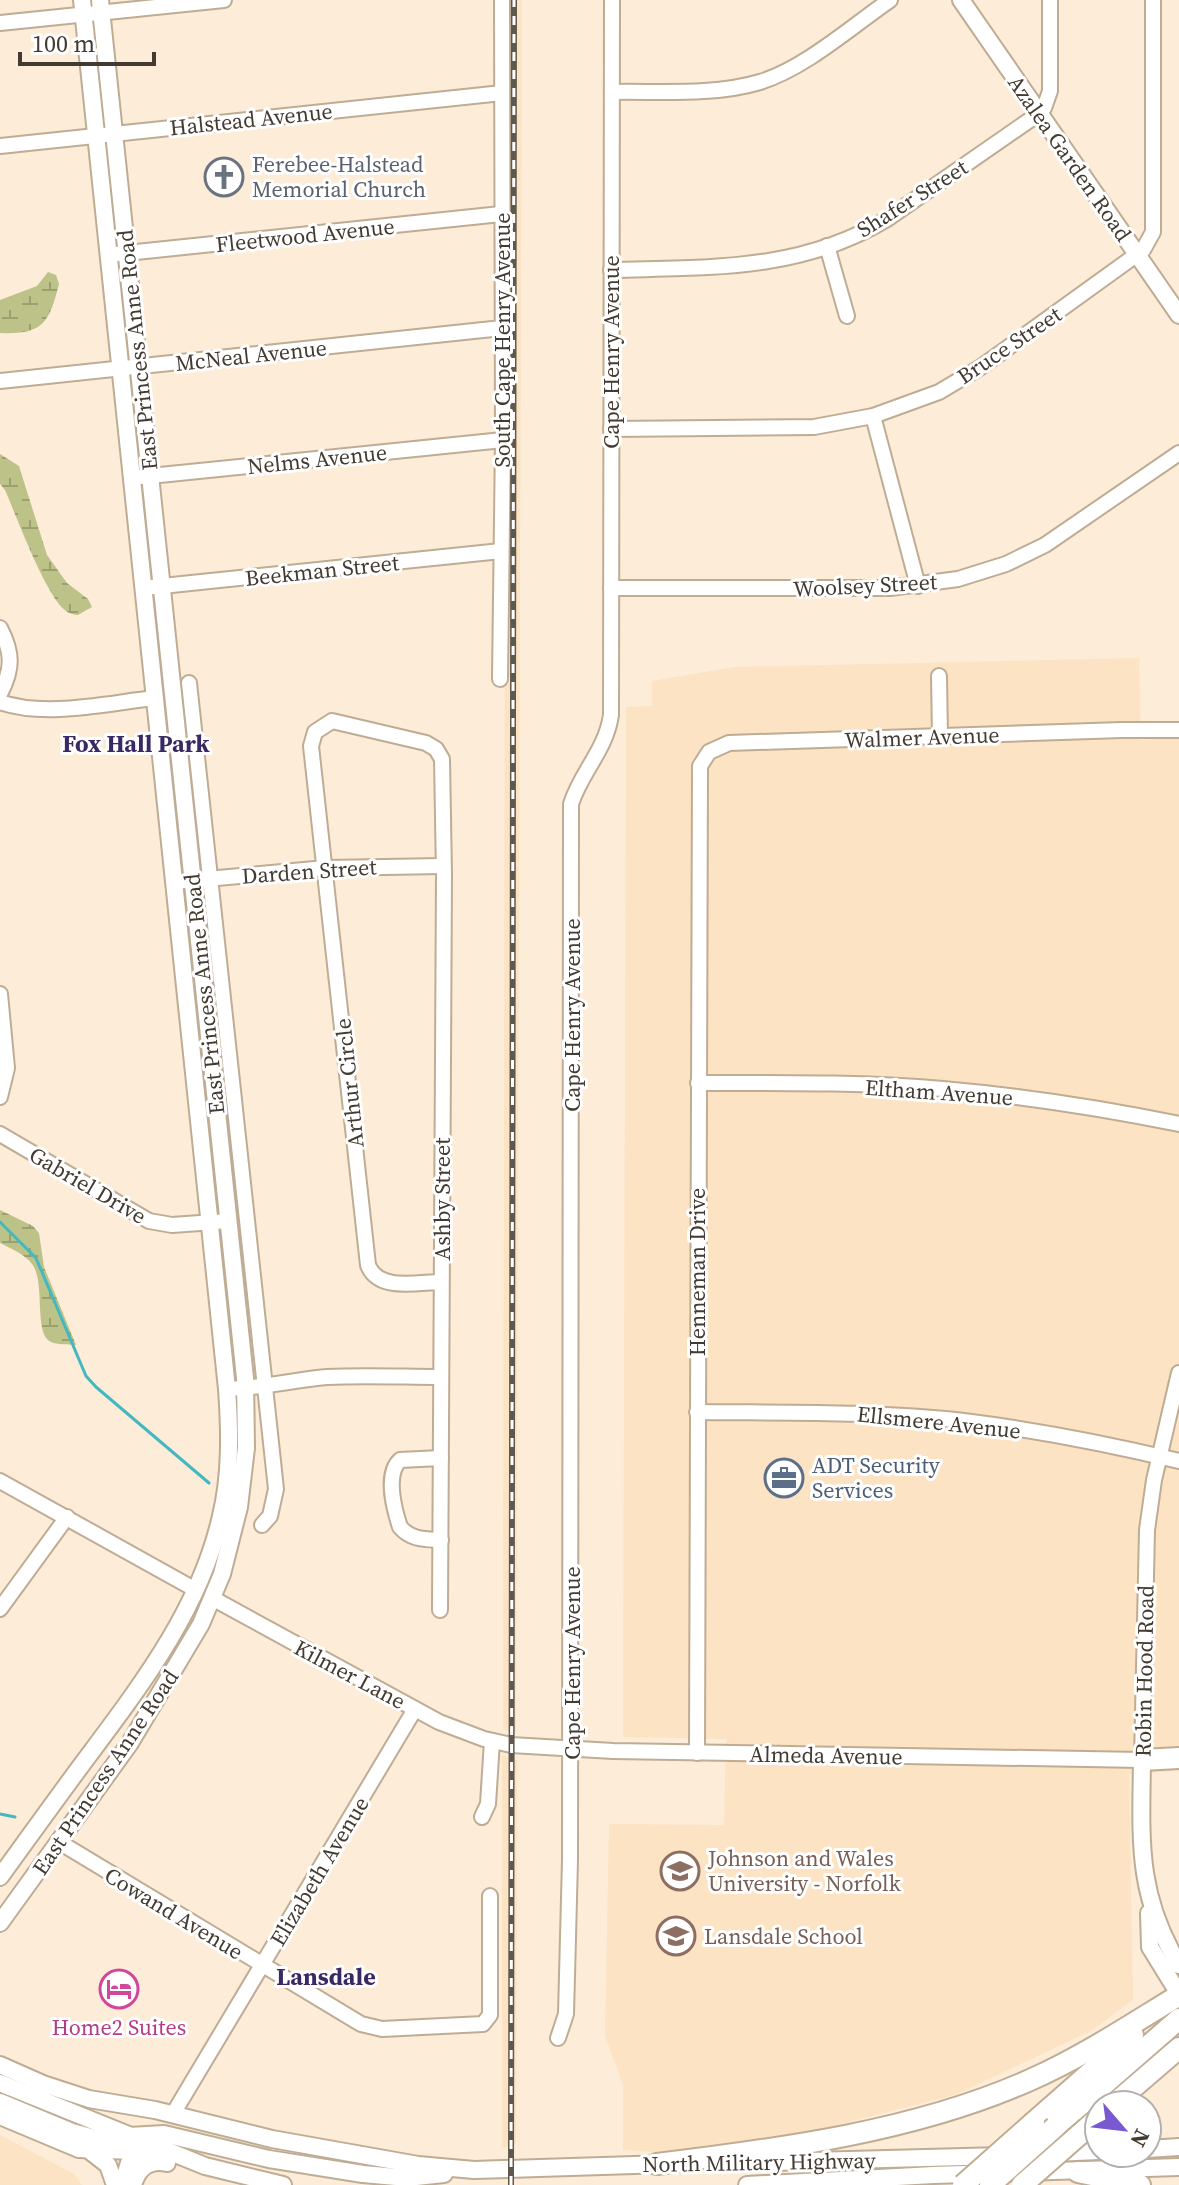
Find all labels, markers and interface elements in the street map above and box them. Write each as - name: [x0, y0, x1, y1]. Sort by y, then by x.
- scale bar: [20, 16, 154, 66]
- text: 100 m: [32, 27, 95, 60]
- street label: Azalea Garden Road: [1001, 69, 1139, 248]
- street label: Halstead Avenue: [168, 96, 334, 142]
- place label: Ferebee-Halstead Memorial Church: [252, 149, 426, 204]
- street label: Shafer Street: [851, 152, 974, 244]
- church icon: Ferebee-Halstead Memorial Church: [203, 156, 245, 198]
- street label: Fleetwood Avenue: [214, 211, 396, 259]
- street label: South Cape Henry Avenue: [487, 213, 517, 467]
- street label: East Princess Anne Road: [109, 228, 165, 472]
- street label: Cape Henry Avenue: [596, 255, 626, 449]
- street label: Bruce Street: [951, 299, 1068, 391]
- street label: McNeal Avenue: [174, 332, 328, 378]
- street label: Nelms Avenue: [246, 437, 388, 481]
- street label: Beekman Street: [244, 547, 401, 593]
- street label: Woolsey Street: [792, 566, 938, 604]
- street label: Walmer Avenue: [844, 719, 1000, 755]
- district label: Fox Hall Park: [62, 727, 210, 760]
- street label: Darden Street: [241, 851, 378, 891]
- street label: East Princess Anne Road: [176, 872, 232, 1116]
- street label: Cape Henry Avenue: [557, 918, 587, 1112]
- street label: Arthur Circle: [327, 1017, 371, 1149]
- street label: Eltham Avenue: [864, 1072, 1014, 1112]
- street label: Ashby Street: [427, 1137, 457, 1260]
- street label: Gabriel Drive: [24, 1139, 152, 1231]
- street label: Henneman Drive: [682, 1188, 712, 1356]
- street label: Ellsmere Avenue: [856, 1398, 1022, 1446]
- place label: ADT Security Services: [812, 1450, 941, 1505]
- office icon: ADT Security Services: [763, 1457, 805, 1499]
- street label: Cape Henry Avenue: [557, 1566, 587, 1760]
- street label: Robin Hood Road: [1127, 1584, 1161, 1757]
- street label: Kilmer Lane: [289, 1632, 411, 1716]
- street label: East Princess Anne Road: [25, 1663, 185, 1881]
- street label: Almeda Avenue: [749, 1739, 903, 1771]
- street label: Elizabeth Avenue: [263, 1791, 375, 1951]
- place label: Johnson and Wales University - Norfolk: [707, 1843, 902, 1898]
- school or university icon: Johnson and Wales University - Norfolk: [659, 1850, 701, 1892]
- street label: Cowand Avenue: [99, 1860, 249, 1966]
- school or university icon: Lansdale School: [655, 1915, 697, 1957]
- place label: Lansdale School: [704, 1921, 863, 1951]
- district label: Lansdale: [276, 1960, 376, 1993]
- hotel icon: Home2 Suites: [98, 1968, 140, 2010]
- place label: Home2 Suites: [52, 2012, 186, 2042]
- north arrow: [1083, 2089, 1163, 2169]
- text: N: [1124, 2124, 1158, 2153]
- street label: North Military Highway: [642, 2145, 877, 2179]

